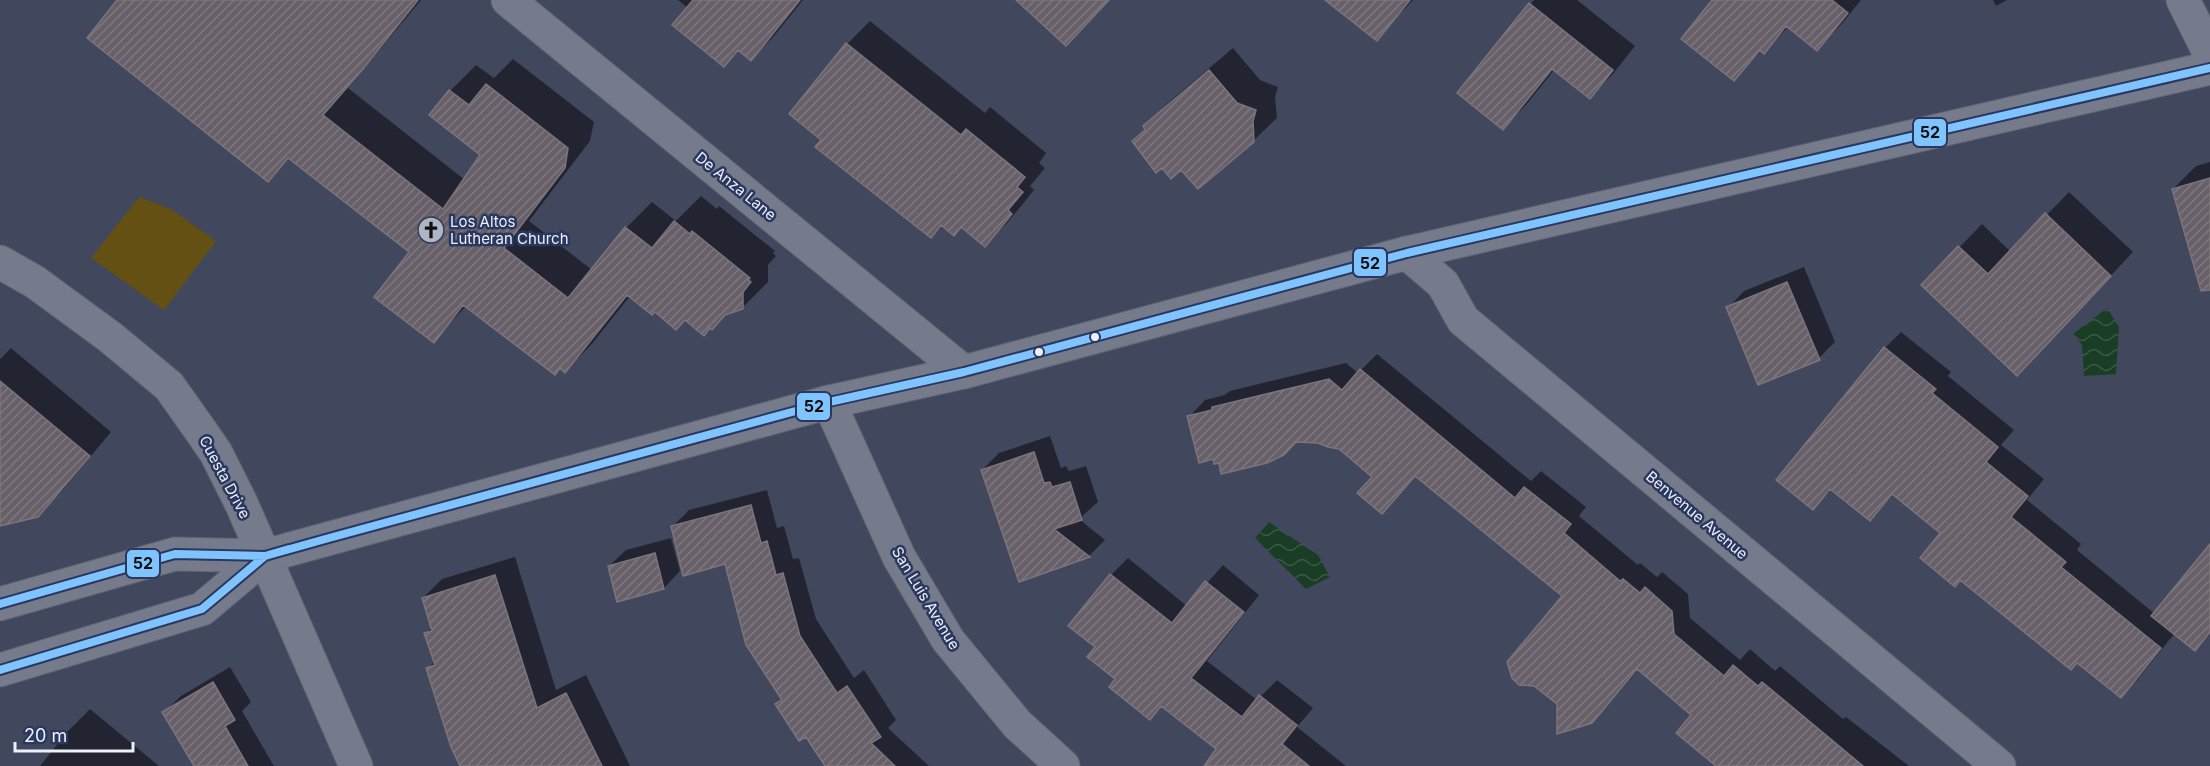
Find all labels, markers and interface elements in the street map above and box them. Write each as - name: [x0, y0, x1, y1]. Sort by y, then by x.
- line badge: 52: [1913, 118, 1947, 147]
- text: 52: [1920, 122, 1940, 142]
- street label: De Anza Lane: [692, 148, 780, 224]
- place label: Los Altos Lutheran Church: [450, 212, 569, 248]
- church icon: Los Altos Lutheran Church: [416, 215, 446, 245]
- line badge: 52: [1353, 248, 1387, 277]
- text: 52: [1360, 253, 1380, 273]
- unlabelled marker: [1089, 331, 1101, 343]
- unlabelled marker: [1033, 346, 1045, 358]
- line badge: 52: [796, 392, 831, 421]
- text: 52: [804, 396, 824, 416]
- street label: Cuesta Drive: [195, 432, 255, 522]
- street label: Benvenue Avenue: [1642, 467, 1752, 563]
- street label: San Luis Avenue: [888, 543, 964, 653]
- line badge: 52: [126, 549, 160, 578]
- text: 52: [133, 553, 153, 573]
- scale bar: [15, 715, 134, 753]
- text: 20 m: [24, 725, 67, 746]

